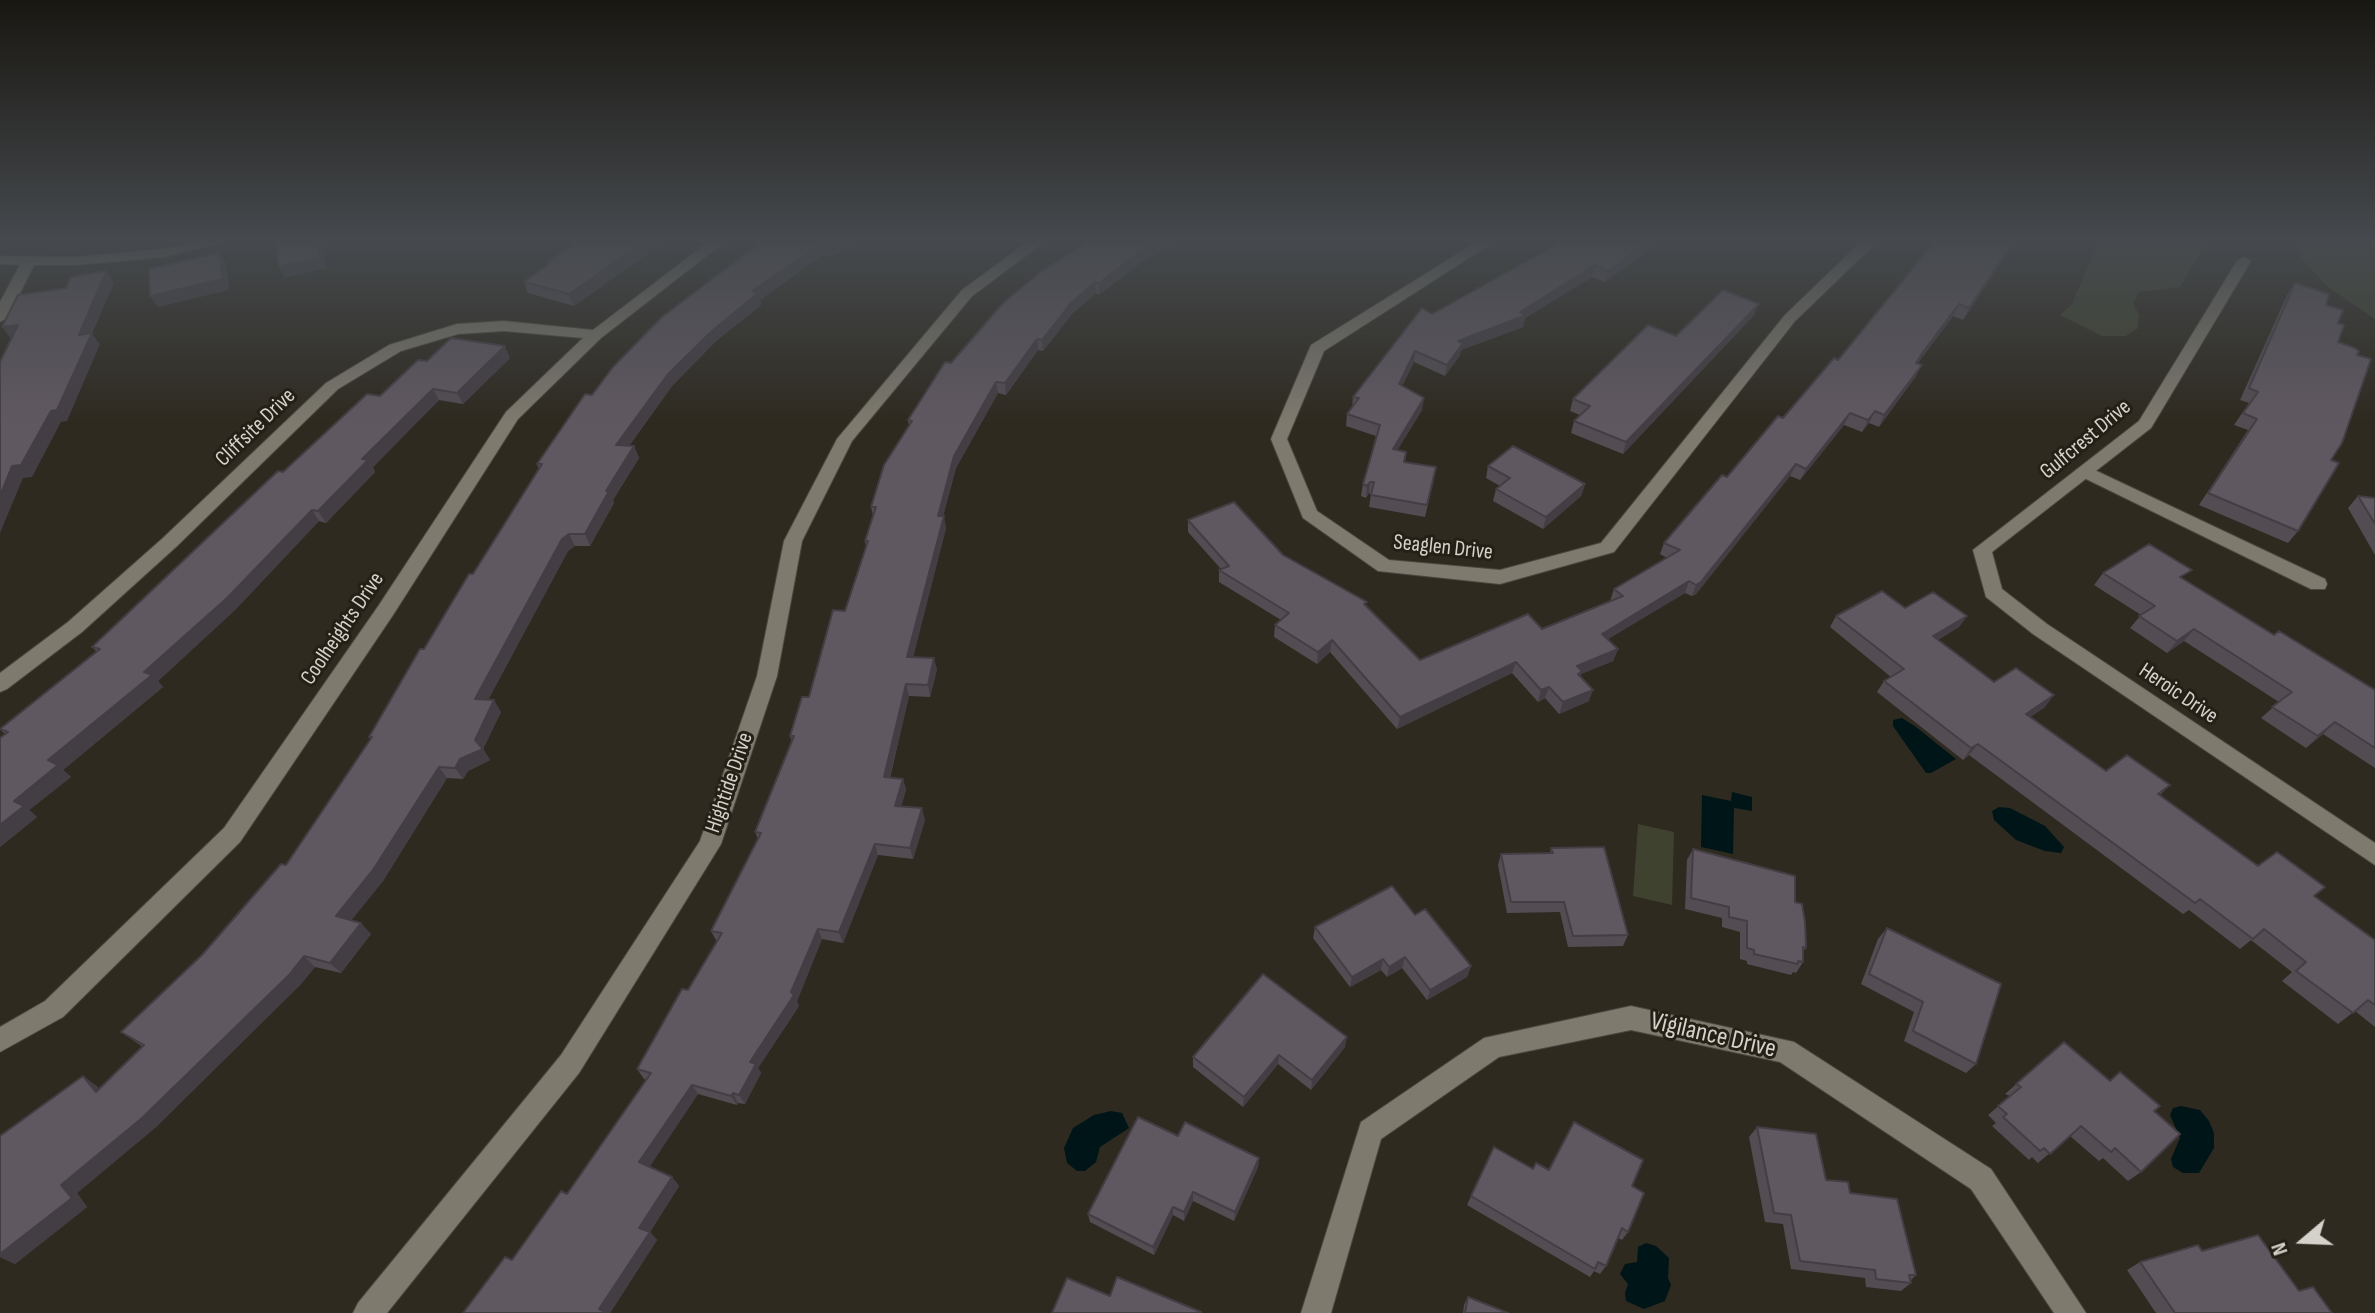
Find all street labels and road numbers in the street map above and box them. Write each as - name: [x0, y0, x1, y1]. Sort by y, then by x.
- street label: Cliffsite Drive: [210, 383, 302, 473]
- street label: Gulfcrest Drive: [2035, 394, 2137, 486]
- street label: Seaglen Drive: [1392, 530, 1494, 566]
- street label: Coolheights Drive: [296, 568, 390, 690]
- street label: Heroic Drive: [2133, 658, 2223, 730]
- street label: Hightide Drive: [701, 729, 759, 837]
- street label: Vigilance Drive: [1647, 1006, 1779, 1066]

